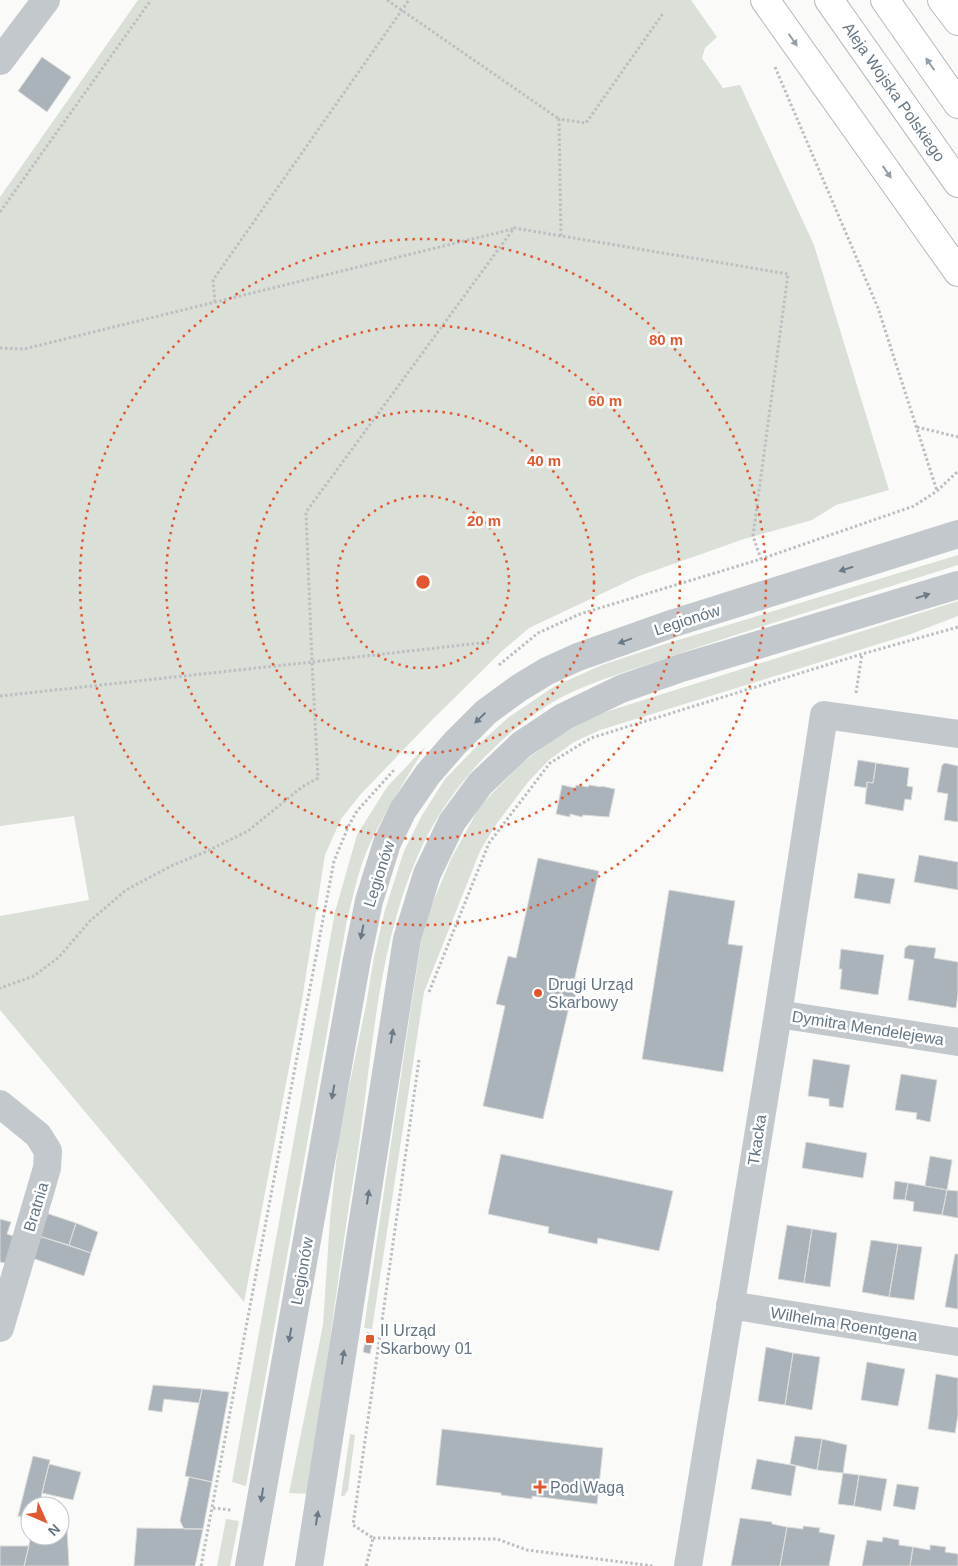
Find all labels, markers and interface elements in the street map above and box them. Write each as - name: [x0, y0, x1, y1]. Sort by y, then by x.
- street label: Aleja Wojska Polskiego: [839, 19, 949, 165]
- one-way arrow: [788, 33, 799, 46]
- one-way arrow: [925, 57, 935, 71]
- one-way arrow: [882, 166, 892, 179]
- text: 80 m: [649, 331, 683, 348]
- text: 60 m: [588, 392, 622, 409]
- text: 40 m: [527, 452, 561, 469]
- text: 20 m: [467, 512, 501, 529]
- one-way arrow: [839, 566, 854, 574]
- centre of rings: [414, 573, 432, 591]
- one-way arrow: [916, 591, 931, 599]
- street label: Legionów: [652, 601, 723, 639]
- one-way arrow: [617, 637, 632, 645]
- one-way arrow: [475, 712, 487, 724]
- street label: Legionów: [360, 838, 398, 909]
- one-way arrow: [358, 925, 366, 941]
- place label: Drugi Urząd Skarbowy: [548, 976, 633, 1011]
- marker: Drugi Urząd Skarbowy: [532, 987, 544, 999]
- street label: Dymitra Mendelejewa: [791, 1008, 945, 1048]
- one-way arrow: [389, 1028, 397, 1044]
- one-way arrow: [329, 1084, 337, 1100]
- street label: Tkacka: [745, 1113, 769, 1167]
- street label: Bratnia: [20, 1180, 52, 1234]
- one-way arrow: [364, 1189, 372, 1205]
- street label: Legionów: [288, 1235, 316, 1306]
- street label: Wilhelma Roentgena: [769, 1304, 919, 1344]
- place label: II Urząd Skarbowy 01: [380, 1322, 473, 1357]
- one-way arrow: [286, 1327, 294, 1343]
- marker: II Urząd Skarbowy 01: [364, 1333, 376, 1345]
- one-way arrow: [339, 1349, 347, 1365]
- place label: Pod Wagą: [550, 1479, 624, 1496]
- marker: Pod Wagą: [534, 1481, 546, 1493]
- one-way arrow: [258, 1488, 266, 1504]
- north arrow: [20, 1496, 70, 1546]
- one-way arrow: [314, 1510, 322, 1526]
- text: N: [45, 1521, 63, 1539]

